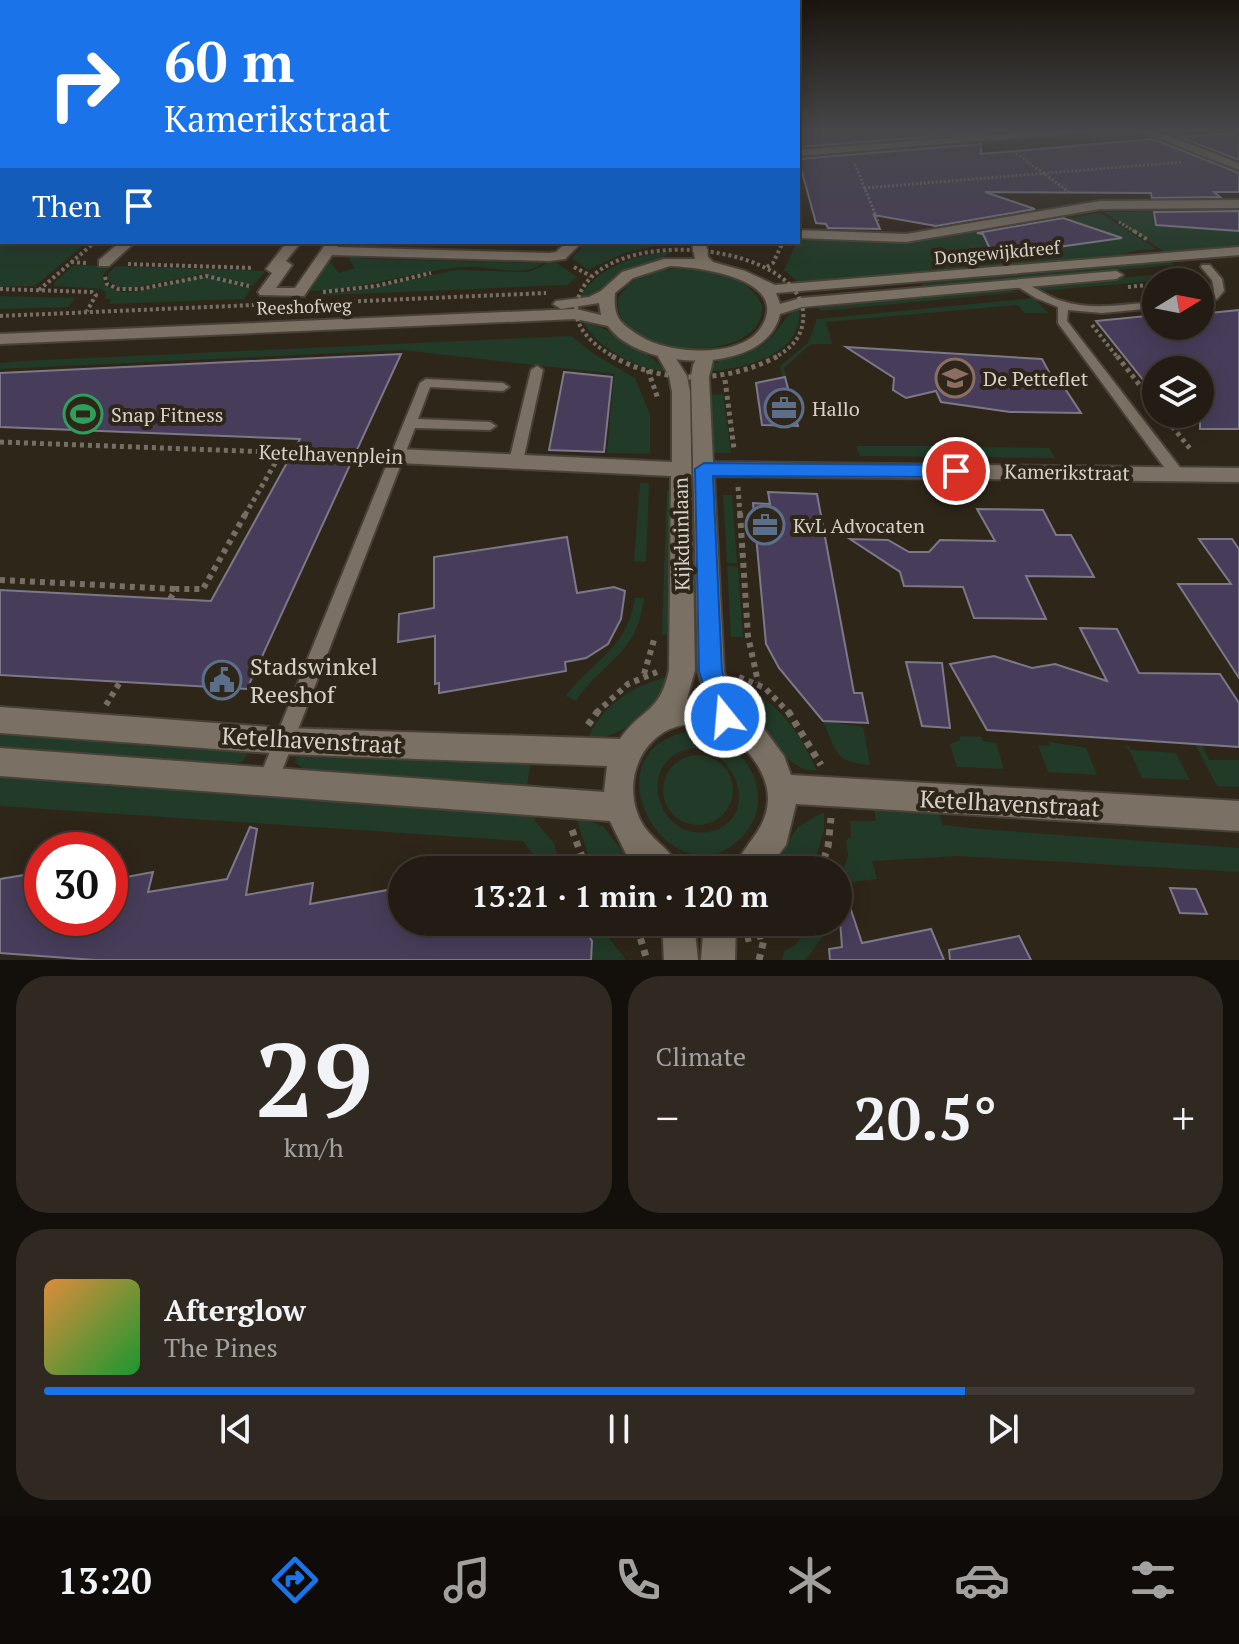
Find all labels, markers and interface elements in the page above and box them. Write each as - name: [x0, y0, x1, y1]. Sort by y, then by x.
- text: 60 m: [164, 24, 294, 98]
- icon: right: [32, 32, 136, 136]
- text: Kamerikstraat: [164, 95, 390, 142]
- icon: arrive: [117, 184, 161, 228]
- text: Then: [32, 186, 101, 226]
- street label: Dongewijkdreef: [933, 234, 1063, 269]
- north arrow: [1142, 268, 1214, 340]
- map controls: [1142, 268, 1214, 428]
- street label: Reeshofweg: [256, 292, 352, 320]
- button: layers: [1142, 356, 1214, 428]
- school or university icon: De Petteflet: [934, 357, 976, 399]
- place label: De Petteflet: [983, 365, 1089, 392]
- office icon: Hallo: [763, 387, 805, 429]
- sports icon: Snap Fitness: [62, 393, 104, 435]
- place label: Hallo: [812, 395, 860, 422]
- place label: Snap Fitness: [111, 401, 223, 428]
- pin: [922, 437, 990, 505]
- street label: Ketelhavenplein: [258, 438, 404, 470]
- icon: arrive: [934, 449, 978, 493]
- street label: Kamerikstraat: [1004, 457, 1131, 487]
- street label: Kijkduinlaan: [667, 477, 695, 591]
- office icon: KvL Advocaten: [744, 504, 786, 546]
- place label: KvL Advocaten: [793, 512, 925, 539]
- place label: Stadswinkel Reeshof: [250, 650, 378, 710]
- public building icon: Stadswinkel Reeshof: [201, 659, 243, 701]
- position arrow: [683, 675, 767, 759]
- street label: Ketelhavenstraat: [221, 719, 403, 761]
- street label: Ketelhavenstraat: [919, 782, 1101, 824]
- speed limit sign: 30: [24, 832, 128, 936]
- text: 13:21 · 1 min · 120 m: [472, 876, 768, 916]
- text: 29: [255, 1009, 373, 1147]
- text: Climate: [656, 1039, 746, 1073]
- text: 20.5°: [853, 1078, 997, 1157]
- text: −: [656, 1088, 679, 1147]
- text: +: [1172, 1088, 1195, 1147]
- text: km/h: [284, 1130, 344, 1164]
- text: Afterglow: [164, 1290, 306, 1330]
- text: The Pines: [164, 1330, 278, 1364]
- icon: previous: [214, 1407, 258, 1451]
- icon: pause: [597, 1407, 641, 1451]
- icon: next: [981, 1407, 1025, 1451]
- icon: directions: [267, 1552, 323, 1608]
- icon: music: [439, 1552, 495, 1608]
- icon: phone: [610, 1552, 666, 1608]
- icon: climate: [782, 1552, 838, 1608]
- icon: car: [954, 1552, 1010, 1608]
- icon: filters: [1125, 1552, 1181, 1608]
- text: 13:20: [58, 1557, 152, 1604]

